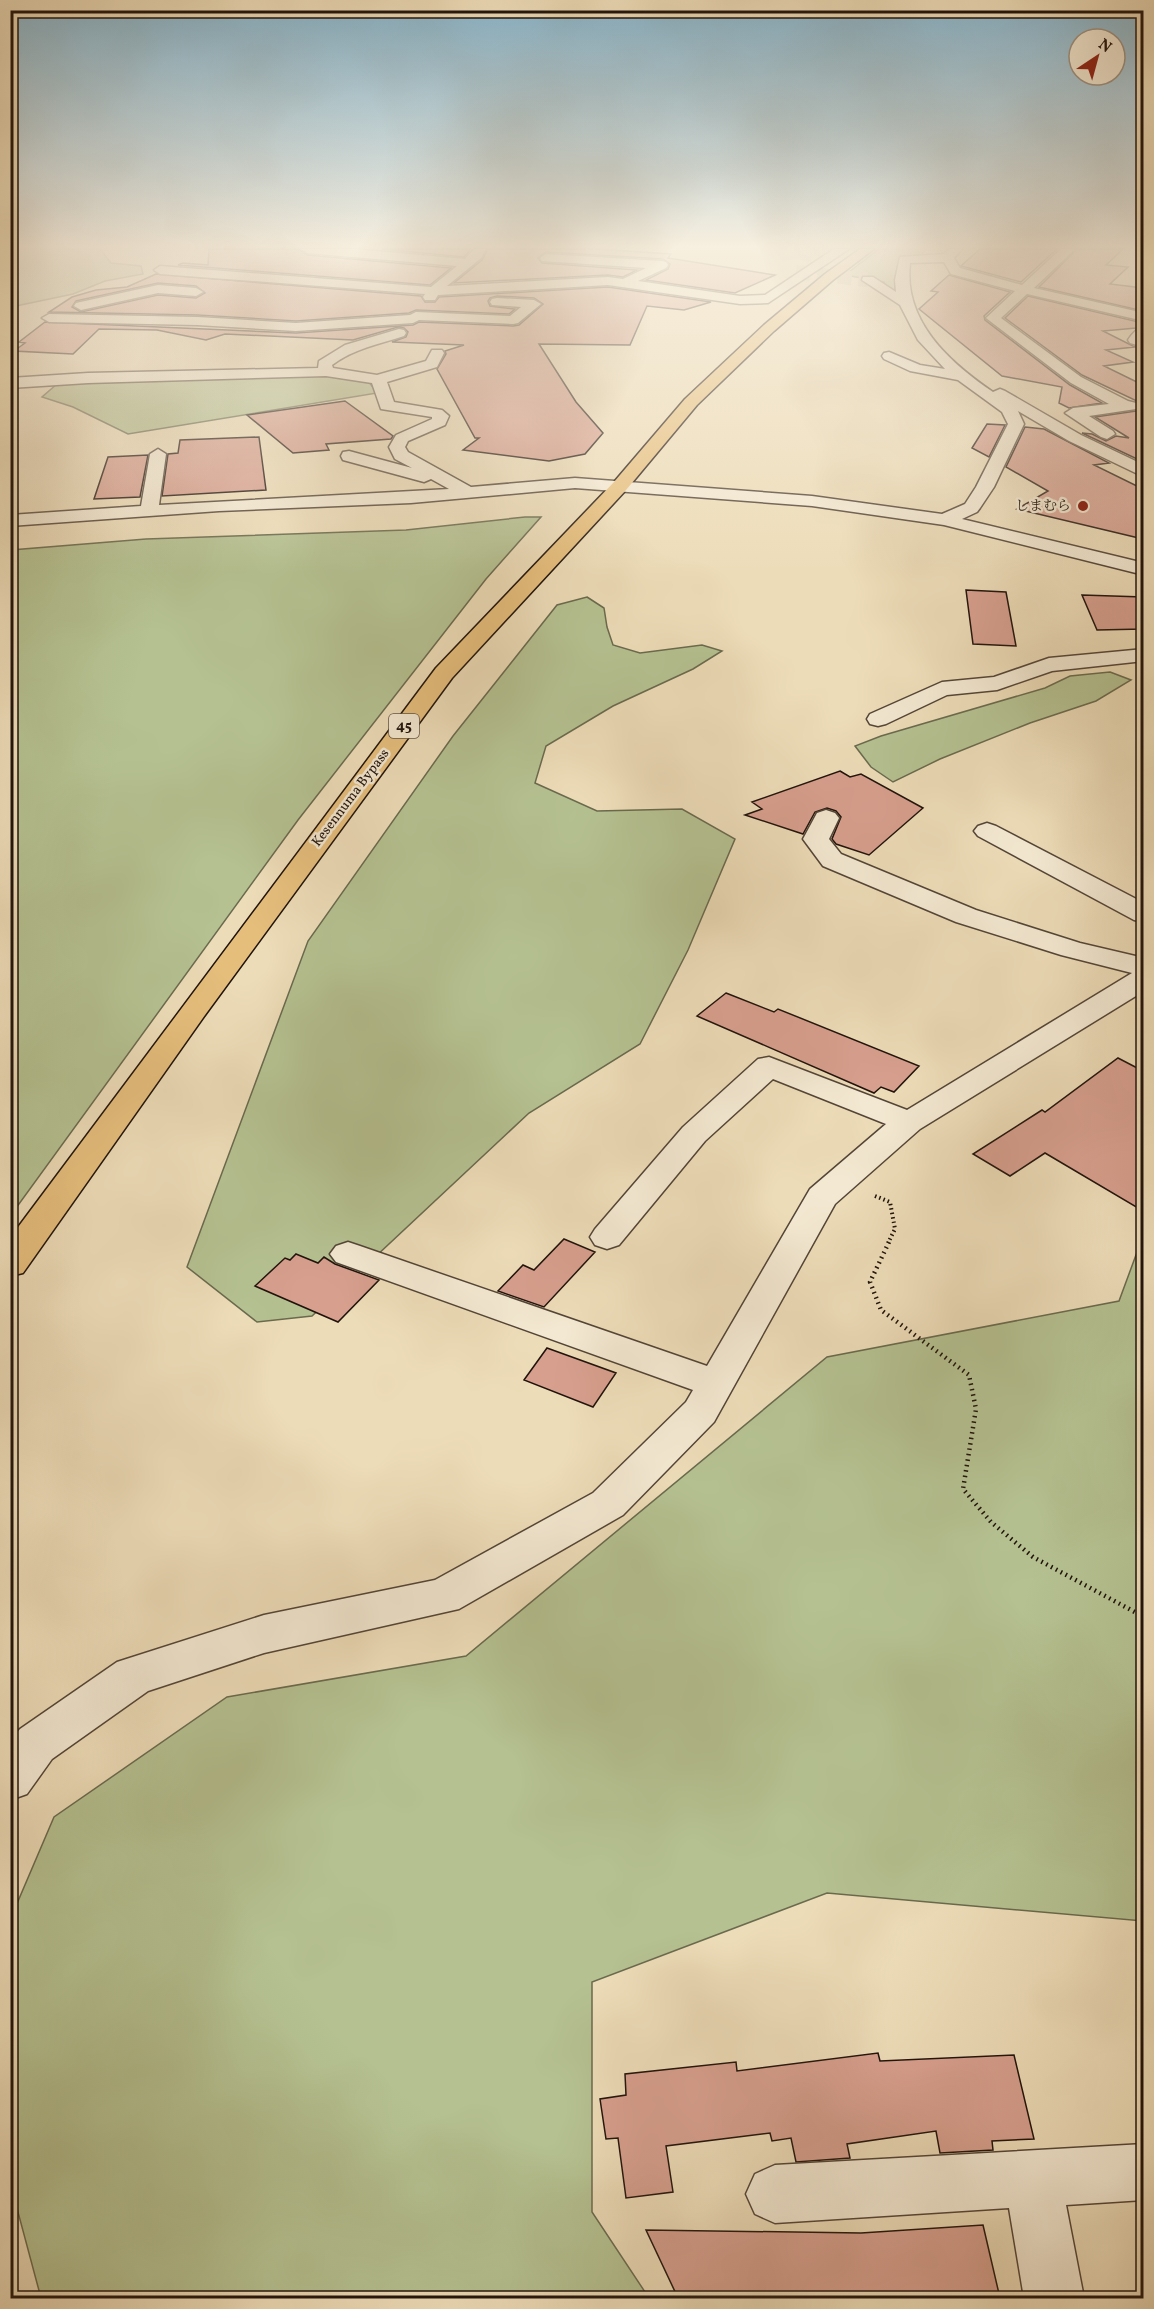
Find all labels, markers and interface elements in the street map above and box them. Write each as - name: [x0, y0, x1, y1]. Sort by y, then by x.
- north arrow: [1067, 27, 1127, 87]
- text: N: [1093, 34, 1116, 59]
- place label: しまむら: [1015, 497, 1071, 516]
- marker: しまむら: [1076, 499, 1090, 513]
- road number: 45: [389, 714, 419, 738]
- street label: Kesennuma Bypass: [308, 745, 394, 851]

